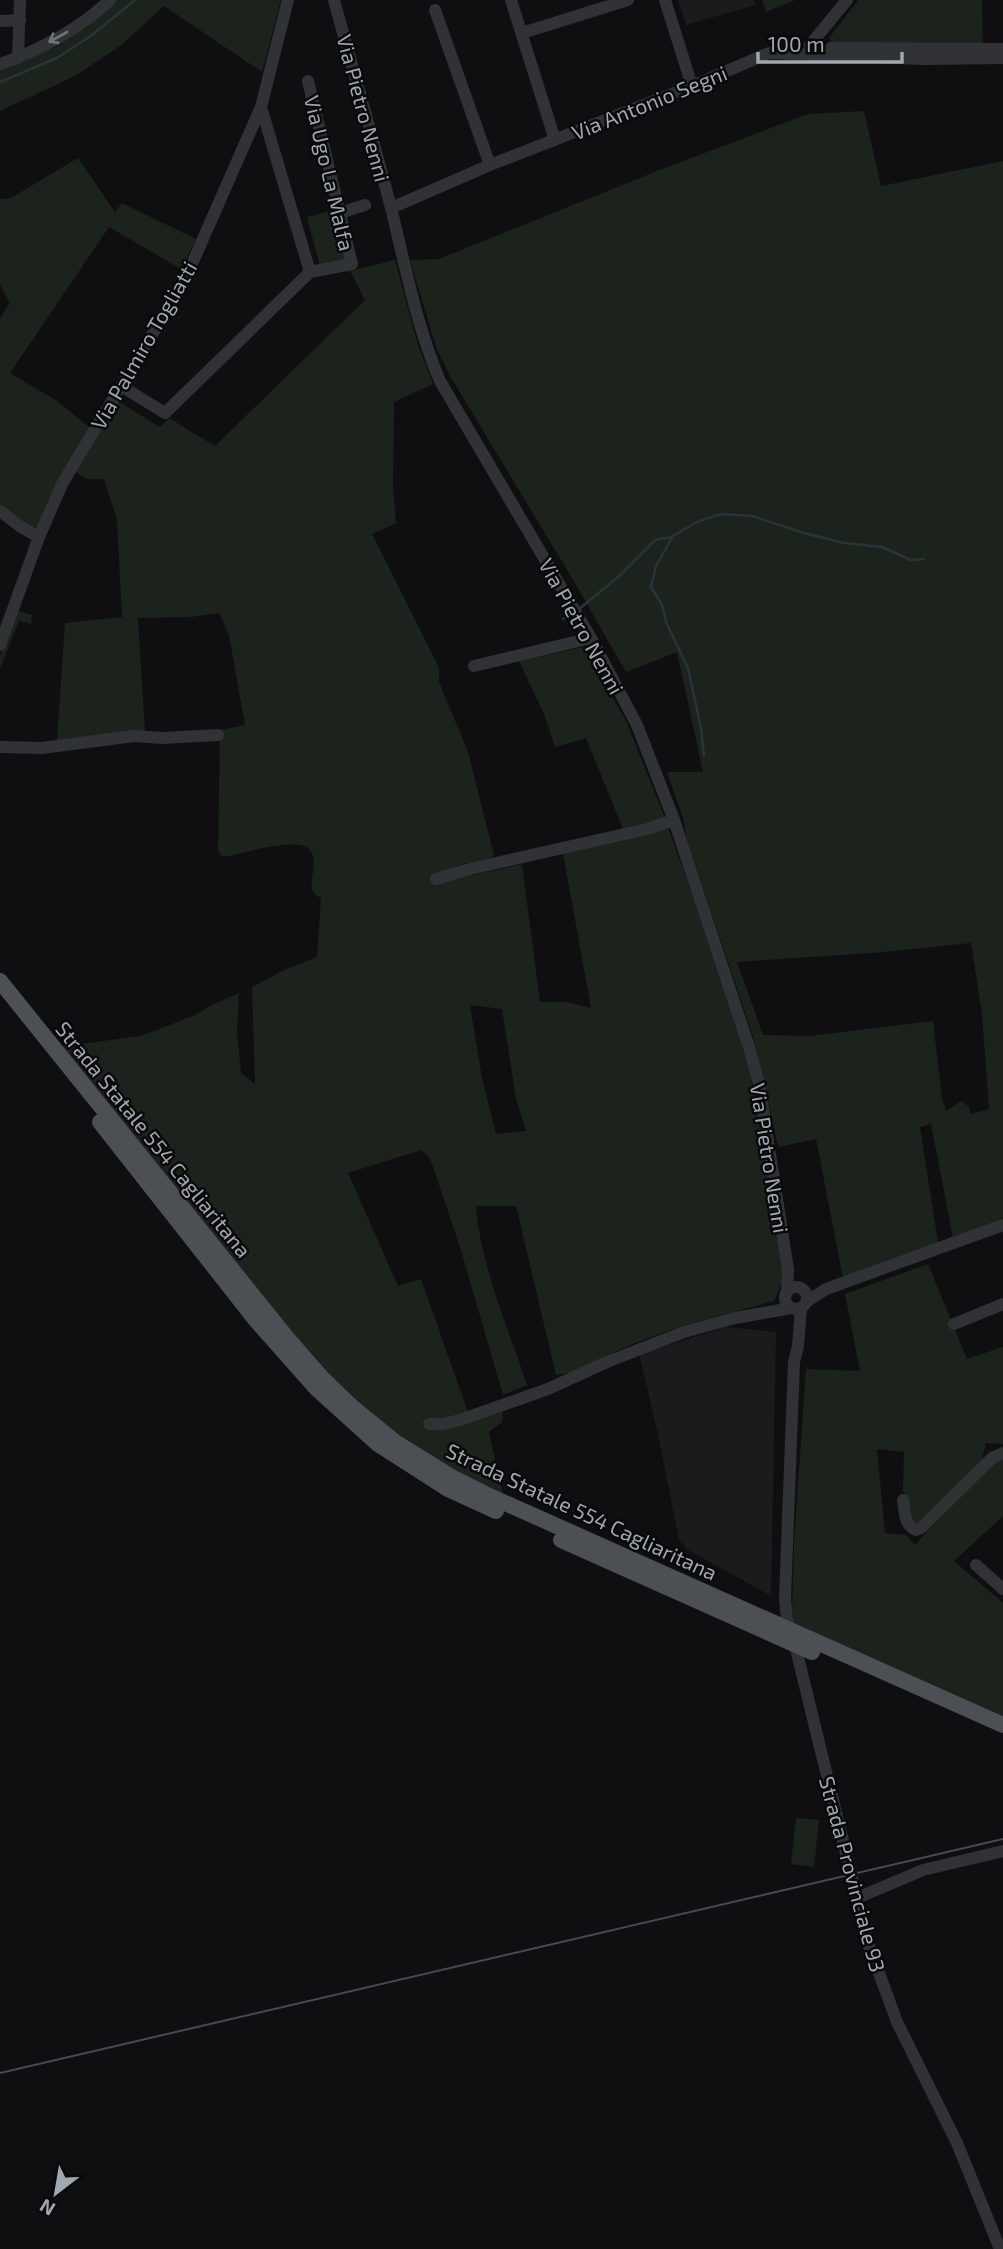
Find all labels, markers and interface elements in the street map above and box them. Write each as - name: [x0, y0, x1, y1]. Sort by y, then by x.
- scale bar: [758, 21, 902, 65]
- one-way arrow: [49, 30, 69, 44]
- text: 100 m: [768, 31, 825, 56]
- street label: Via Pietro Nenni: [332, 32, 396, 184]
- street label: Via Antonio Segni: [568, 59, 730, 145]
- street label: Via Ugo La Malfa: [300, 93, 360, 253]
- street label: Via Palmiro Togliatti: [85, 257, 201, 433]
- street label: Via Pietro Nenni: [534, 554, 630, 698]
- street label: Strada Statale 554 Cagliaritana: [51, 1016, 257, 1262]
- street label: Via Pietro Nenni: [746, 1081, 794, 1235]
- street label: Strada Statale 554 Cagliaritana: [443, 1437, 721, 1585]
- street label: Strada Provinciale 93: [815, 1773, 891, 1975]
- north arrow: [21, 2158, 91, 2228]
- text: N: [35, 2195, 59, 2221]

